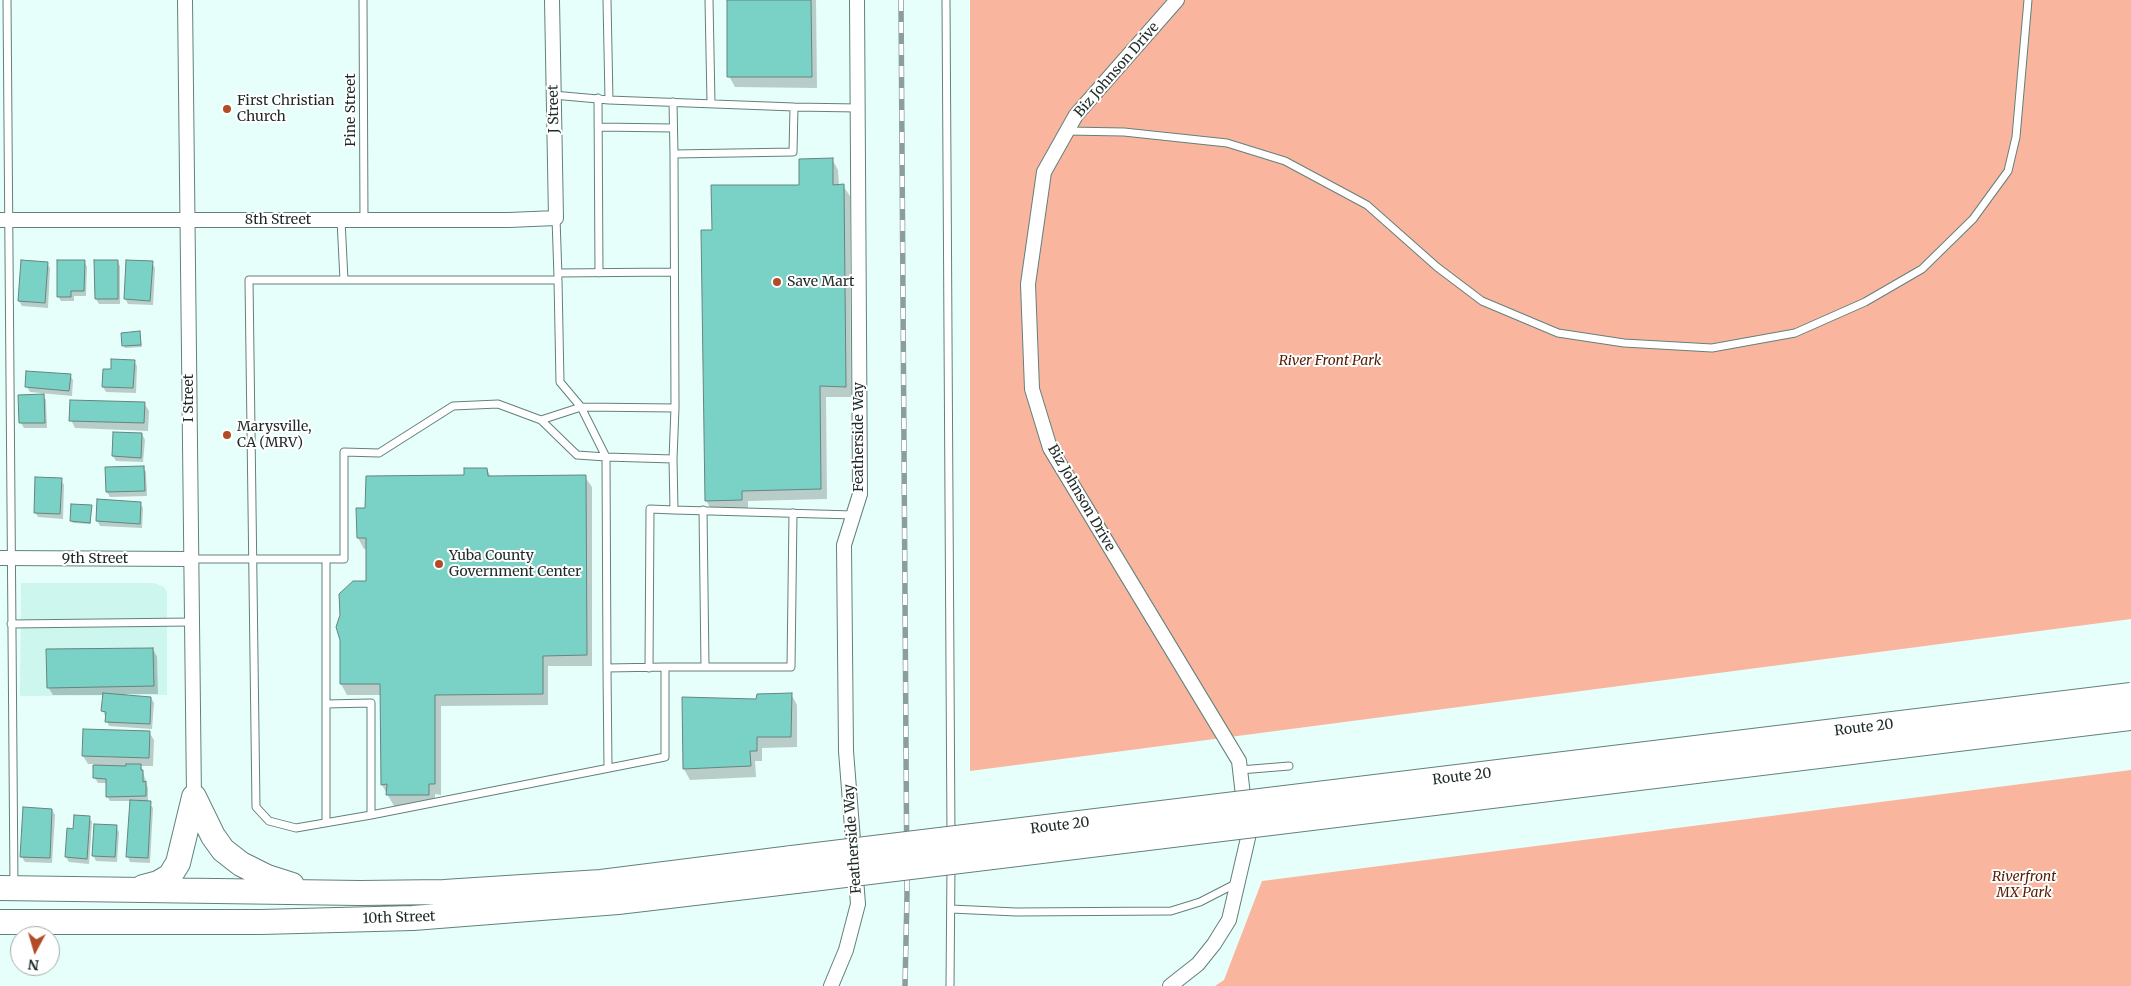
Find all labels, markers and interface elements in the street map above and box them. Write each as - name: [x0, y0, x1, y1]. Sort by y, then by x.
- street label: Biz Johnson Drive: [1071, 19, 1163, 121]
- street label: Pine Street: [343, 73, 359, 147]
- street label: J Street: [545, 85, 563, 133]
- place label: First Christian Church: [237, 93, 335, 125]
- marker: First Christian Church: [221, 103, 233, 115]
- street label: 8th Street: [245, 212, 311, 228]
- place label: Save Mart: [787, 274, 855, 290]
- marker: Save Mart: [771, 276, 783, 288]
- park label: River Front Park: [1279, 353, 1381, 369]
- street label: I Street: [181, 374, 197, 422]
- street label: Featherside Way: [851, 382, 867, 492]
- place label: Marysville, CA (MRV): [237, 419, 312, 452]
- marker: Marysville, CA (MRV): [221, 429, 233, 441]
- street label: Biz Johnson Drive: [1044, 442, 1118, 554]
- place label: Yuba County Government Center: [449, 548, 581, 580]
- street label: 9th Street: [62, 551, 128, 567]
- marker: Yuba County Government Center: [433, 558, 445, 570]
- street label: Route 20: [1834, 716, 1894, 740]
- street label: Route 20: [1432, 765, 1492, 789]
- street label: Featherside Way: [841, 784, 865, 894]
- street label: Route 20: [1030, 814, 1090, 838]
- park label: Riverfront MX Park: [1992, 869, 2056, 902]
- street label: 10th Street: [362, 908, 436, 928]
- north arrow: [10, 926, 60, 976]
- text: N: [27, 955, 40, 974]

